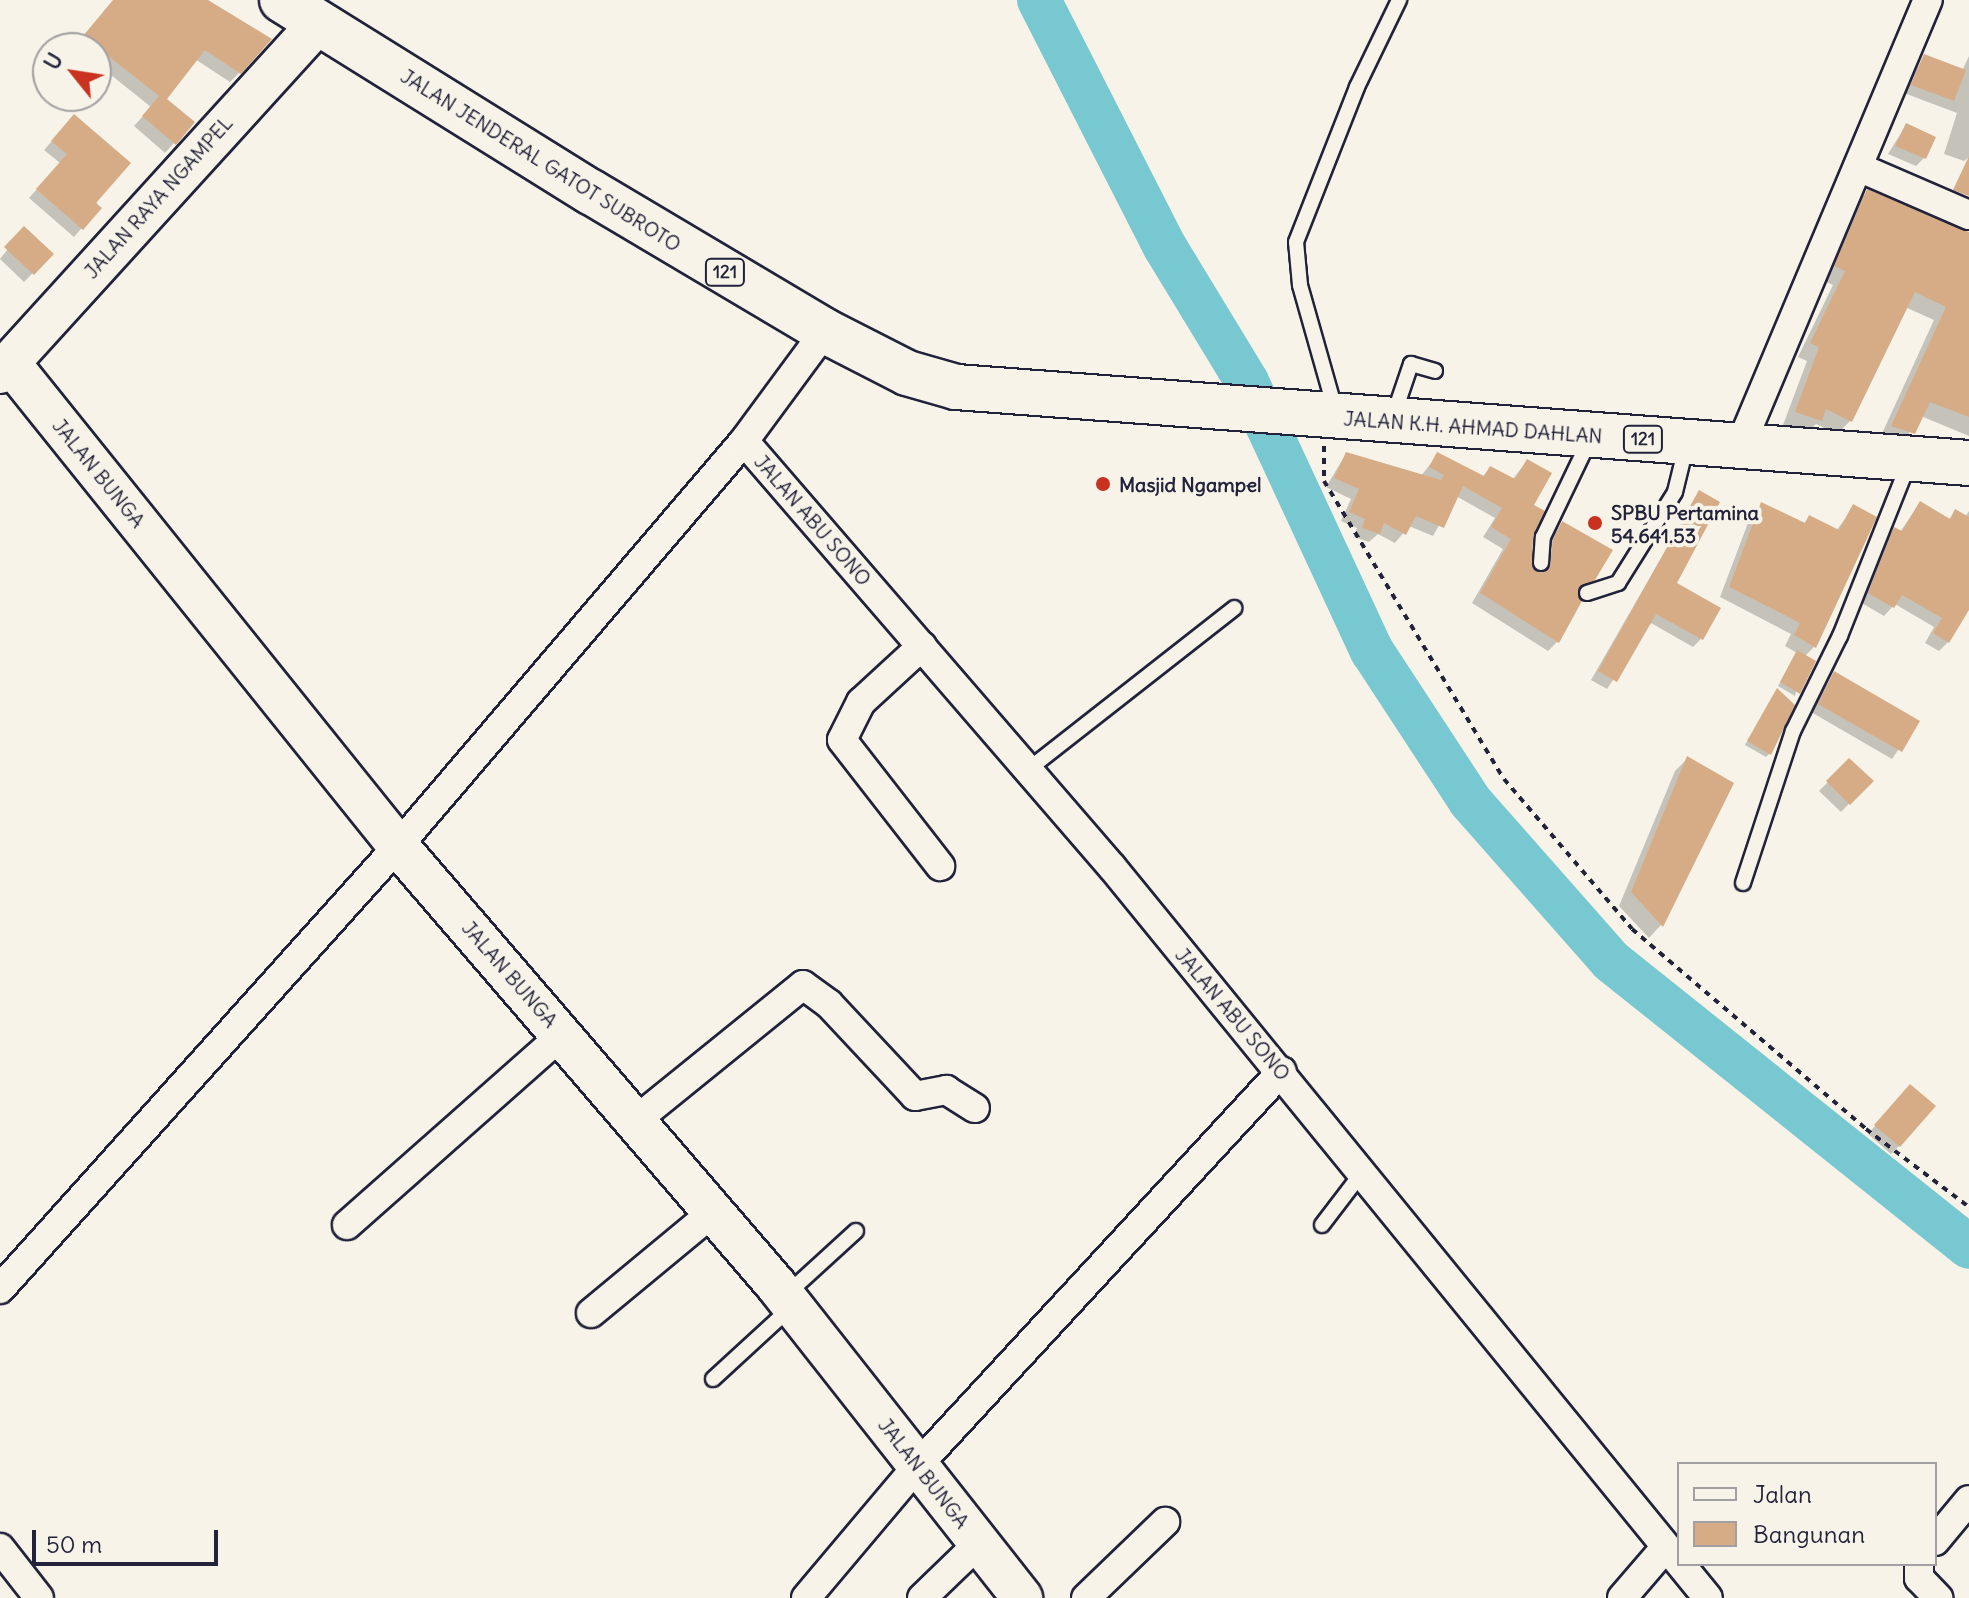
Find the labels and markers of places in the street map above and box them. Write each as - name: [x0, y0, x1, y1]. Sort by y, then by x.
- place label: Masjid Ngampel: [1119, 472, 1261, 496]
- marker: Masjid Ngampel: [1094, 475, 1112, 493]
- place label: SPBU Pertamina 54.641.53: [1611, 500, 1759, 547]
- marker: SPBU Pertamina 54.641.53: [1586, 514, 1604, 532]

